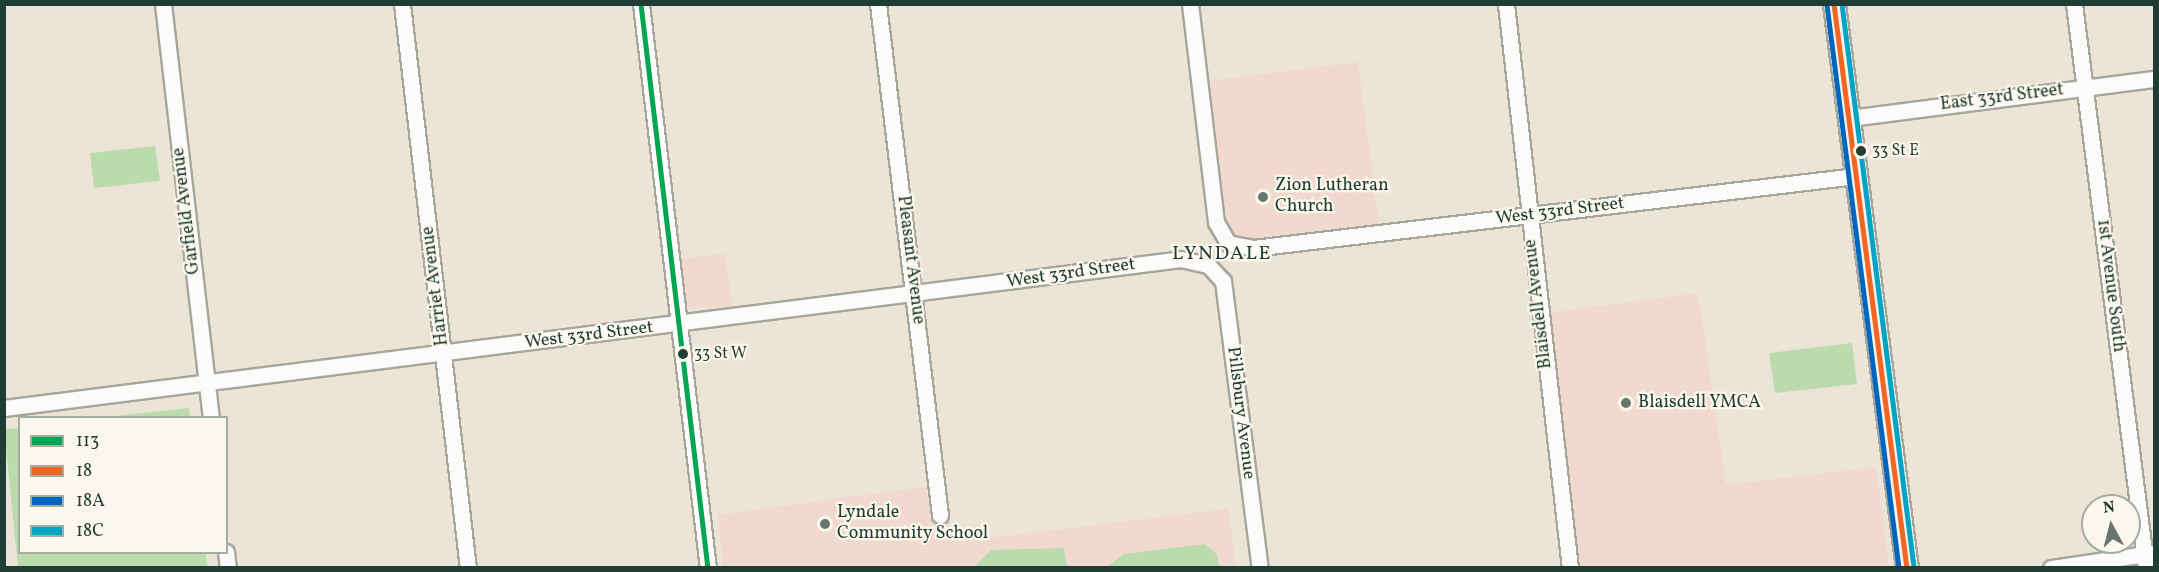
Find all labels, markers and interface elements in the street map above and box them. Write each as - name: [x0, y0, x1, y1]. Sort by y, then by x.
- street label: East 33rd Street: [1939, 80, 2065, 116]
- place label: 33 St E: [1872, 141, 1919, 161]
- marker: 33 St E: [1855, 145, 1867, 157]
- street label: Garfield Avenue: [169, 146, 205, 276]
- place label: Zion Lutheran Church: [1275, 176, 1389, 219]
- marker: Zion Lutheran Church: [1256, 190, 1270, 204]
- street label: West 33rd Street: [1494, 193, 1626, 231]
- street label: Pleasant Avenue: [891, 194, 929, 326]
- street label: 1st Avenue South: [2091, 218, 2129, 354]
- street label: Harriet Avenue: [418, 225, 454, 347]
- street label: Blaisdell Avenue: [1520, 238, 1558, 370]
- district label: LYNDALE: [1172, 242, 1272, 266]
- street label: West 33rd Street: [1005, 254, 1137, 294]
- street label: West 33rd Street: [523, 317, 655, 355]
- place label: 33 St W: [694, 344, 747, 364]
- street label: Pillsbury Avenue: [1221, 345, 1259, 481]
- marker: 33 St W: [677, 348, 689, 360]
- place label: Blaisdell YMCA: [1638, 392, 1761, 414]
- marker: Blaisdell YMCA: [1619, 396, 1633, 410]
- legend: [18, 416, 228, 554]
- text: 113: [76, 429, 99, 454]
- text: 18: [76, 459, 92, 484]
- text: 18A: [76, 489, 105, 514]
- north arrow: [2081, 494, 2141, 554]
- text: N: [2102, 496, 2116, 520]
- place label: Lyndale Community School: [837, 503, 989, 546]
- marker: Lyndale Community School: [818, 517, 832, 531]
- text: 18C: [76, 519, 104, 544]

